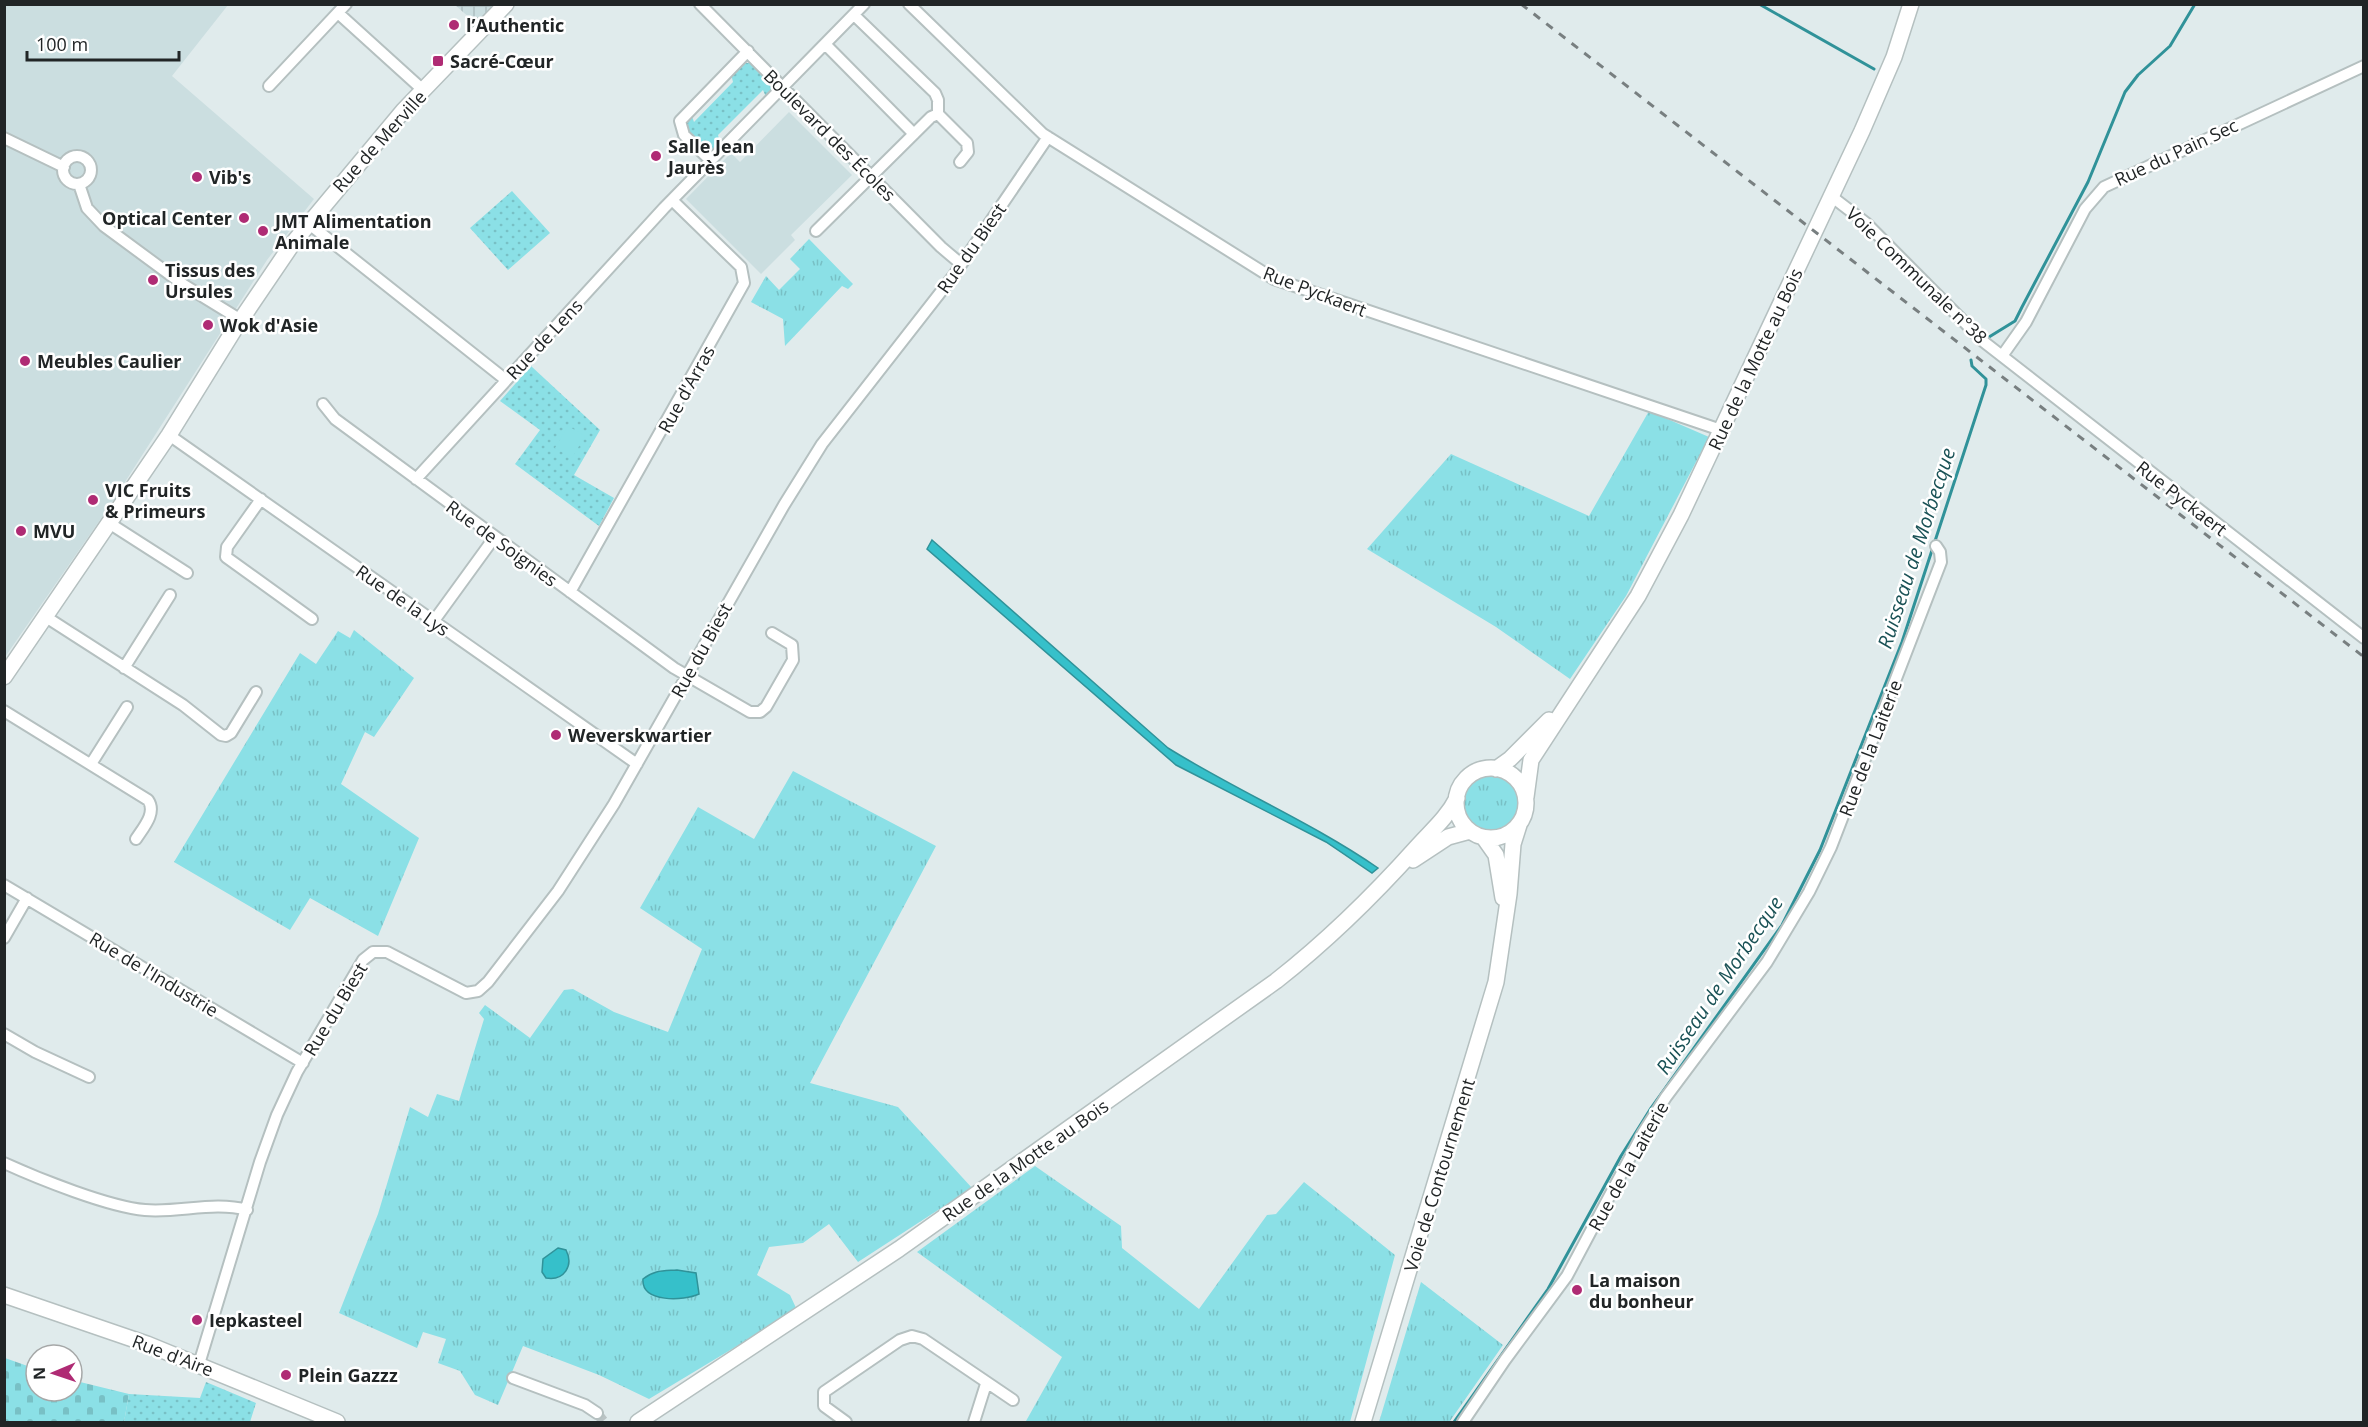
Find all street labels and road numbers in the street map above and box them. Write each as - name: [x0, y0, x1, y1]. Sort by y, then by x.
- street label: Boulevard des Écoles: [759, 64, 901, 206]
- street label: Rue de Merville: [327, 85, 431, 197]
- street label: Rue du Pain Sec: [2110, 113, 2242, 191]
- street label: Rue du Biest: [931, 198, 1011, 298]
- street label: Voie Communale n°38: [1841, 201, 1993, 349]
- street label: Rue Pyckaert: [1260, 260, 1370, 322]
- street label: Rue de la Motte au Bois: [1702, 264, 1808, 454]
- street label: Rue de Lens: [500, 294, 588, 384]
- street label: Rue d'Arras: [652, 341, 720, 437]
- street label: Rue Pyckaert: [2132, 455, 2232, 541]
- street label: Rue de Soignies: [442, 494, 562, 592]
- street label: Rue de la Lys: [351, 559, 455, 641]
- street label: Rue du Biest: [665, 598, 737, 702]
- street label: Rue de la Laiterie: [1833, 676, 1907, 820]
- street label: Rue de l'Industrie: [85, 926, 223, 1022]
- street label: Rue du Biest: [298, 958, 372, 1060]
- street label: Voie de Contournement: [1398, 1075, 1480, 1275]
- street label: Rue de la Motte au Bois: [937, 1093, 1113, 1227]
- street label: Rue de la Laiterie: [1582, 1097, 1674, 1235]
- street label: Rue d'Aire: [129, 1329, 217, 1381]

